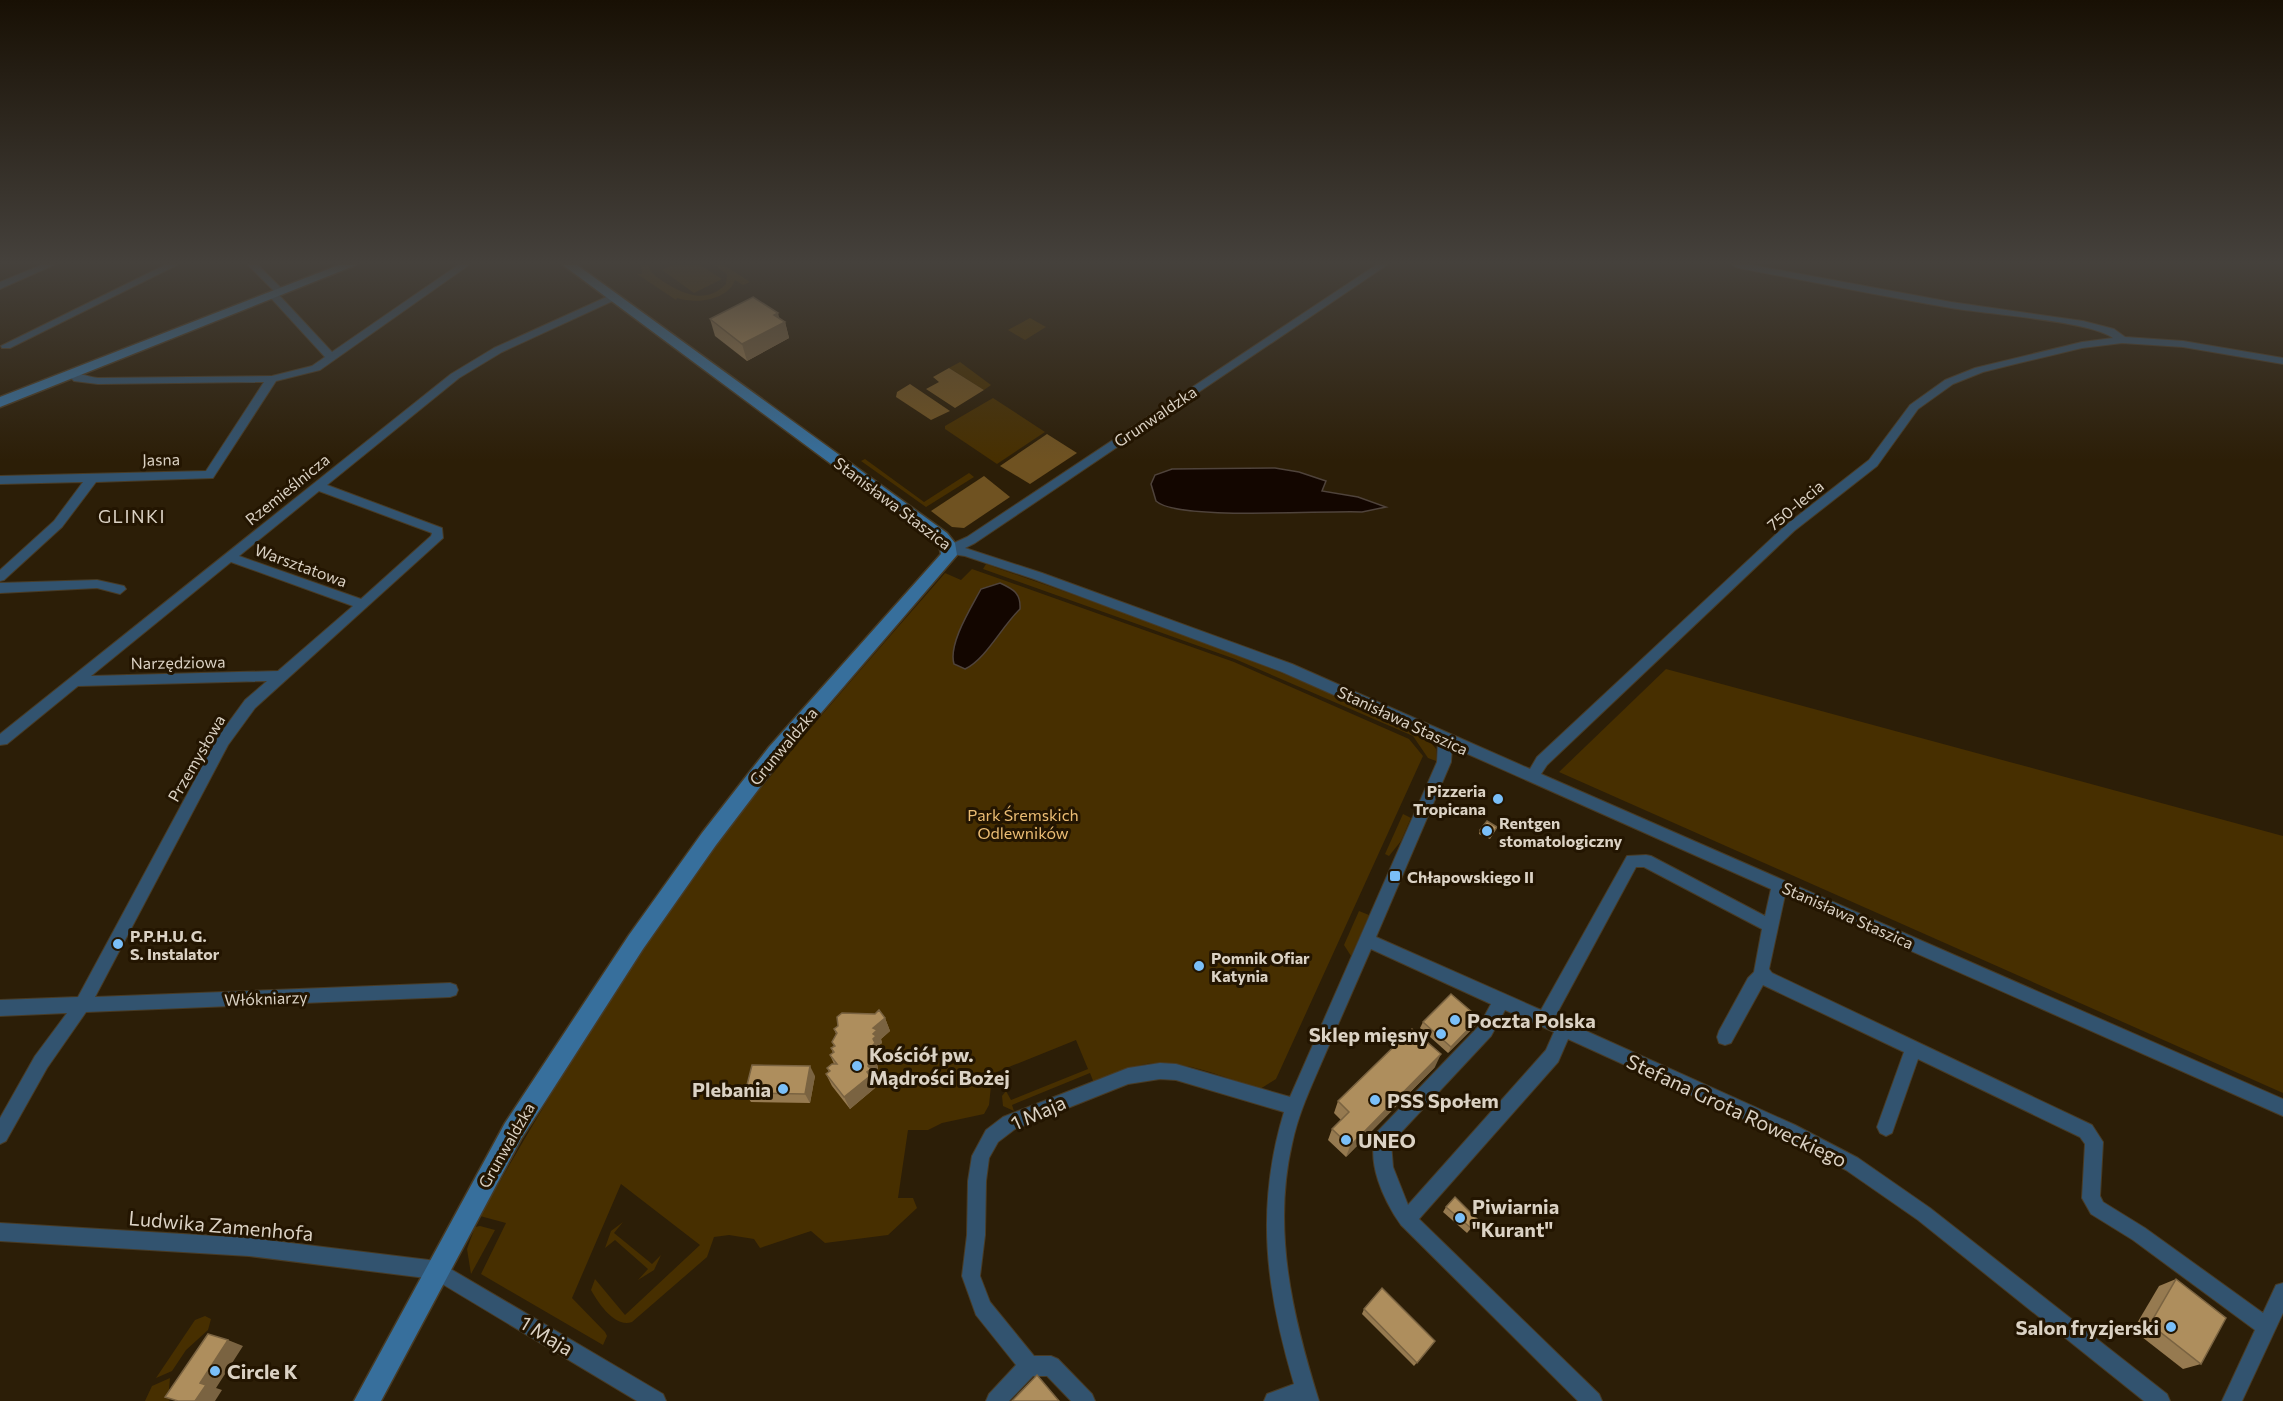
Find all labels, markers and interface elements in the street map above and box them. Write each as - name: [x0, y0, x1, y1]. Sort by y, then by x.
- street label: Grunwaldzka: [1110, 381, 1200, 451]
- street label: Jasna: [142, 449, 180, 469]
- street label: Rzemieślnicza: [241, 449, 333, 529]
- street label: Stanisława Staszica: [831, 453, 955, 553]
- street label: 750-lecia: [1763, 476, 1827, 534]
- district label: GLINKI: [98, 505, 166, 527]
- street label: Warsztatowa: [252, 540, 350, 590]
- street label: Narzędziowa: [130, 652, 226, 672]
- street label: Stanisława Staszica: [1335, 681, 1471, 759]
- street label: Grunwaldzka: [745, 703, 821, 789]
- street label: Przemysłowa: [163, 711, 229, 805]
- place label: Pizzeria Tropicana: [1413, 781, 1486, 818]
- marker: Pizzeria Tropicana: [1491, 792, 1505, 806]
- park label: Park Śremskich Odlewników: [967, 805, 1079, 842]
- place label: Rentgen stomatologiczny: [1499, 813, 1622, 850]
- marker: Rentgen stomatologiczny: [1480, 824, 1494, 838]
- place label: Chłapowskiego II: [1407, 867, 1534, 886]
- marker: Chłapowskiego II: [1388, 869, 1402, 883]
- street label: Stanisława Staszica: [1779, 878, 1917, 952]
- place label: P.P.H.U. G. S. Instalator: [130, 926, 220, 963]
- marker: P.P.H.U. G. S. Instalator: [111, 937, 125, 951]
- place label: Pomnik Ofiar Katynia: [1211, 948, 1310, 985]
- marker: Pomnik Ofiar Katynia: [1192, 959, 1206, 973]
- street label: Włókniarzy: [224, 987, 308, 1009]
- place label: Poczta Polska: [1467, 1008, 1596, 1032]
- marker: Poczta Polska: [1448, 1013, 1462, 1027]
- place label: Sklep mięsny: [1309, 1022, 1429, 1046]
- marker: Sklep mięsny: [1434, 1027, 1448, 1041]
- place label: Kościół pw. Mądrości Bożej: [869, 1042, 1010, 1089]
- street label: Stefana Grota Roweckiego: [1623, 1048, 1851, 1172]
- marker: Kościół pw. Mądrości Bożej: [850, 1059, 864, 1073]
- place label: Plebania: [692, 1077, 771, 1101]
- marker: Plebania: [776, 1082, 790, 1096]
- place label: PSS Społem: [1387, 1088, 1499, 1112]
- street label: 1 Maja: [1007, 1089, 1069, 1135]
- marker: PSS Społem: [1368, 1093, 1382, 1107]
- street label: Grunwaldzka: [474, 1099, 538, 1191]
- place label: UNEO: [1358, 1128, 1416, 1152]
- marker: UNEO: [1339, 1133, 1353, 1147]
- place label: Piwiarnia "Kurant": [1472, 1194, 1559, 1241]
- street label: Ludwika Zamenhofa: [128, 1205, 314, 1245]
- marker: Piwiarnia "Kurant": [1453, 1211, 1467, 1225]
- street label: 1 Maja: [516, 1310, 578, 1360]
- place label: Salon fryzjerski: [2016, 1315, 2159, 1339]
- marker: Salon fryzjerski: [2164, 1320, 2178, 1334]
- place label: Circle K: [227, 1359, 298, 1383]
- marker: Circle K: [208, 1364, 222, 1378]

